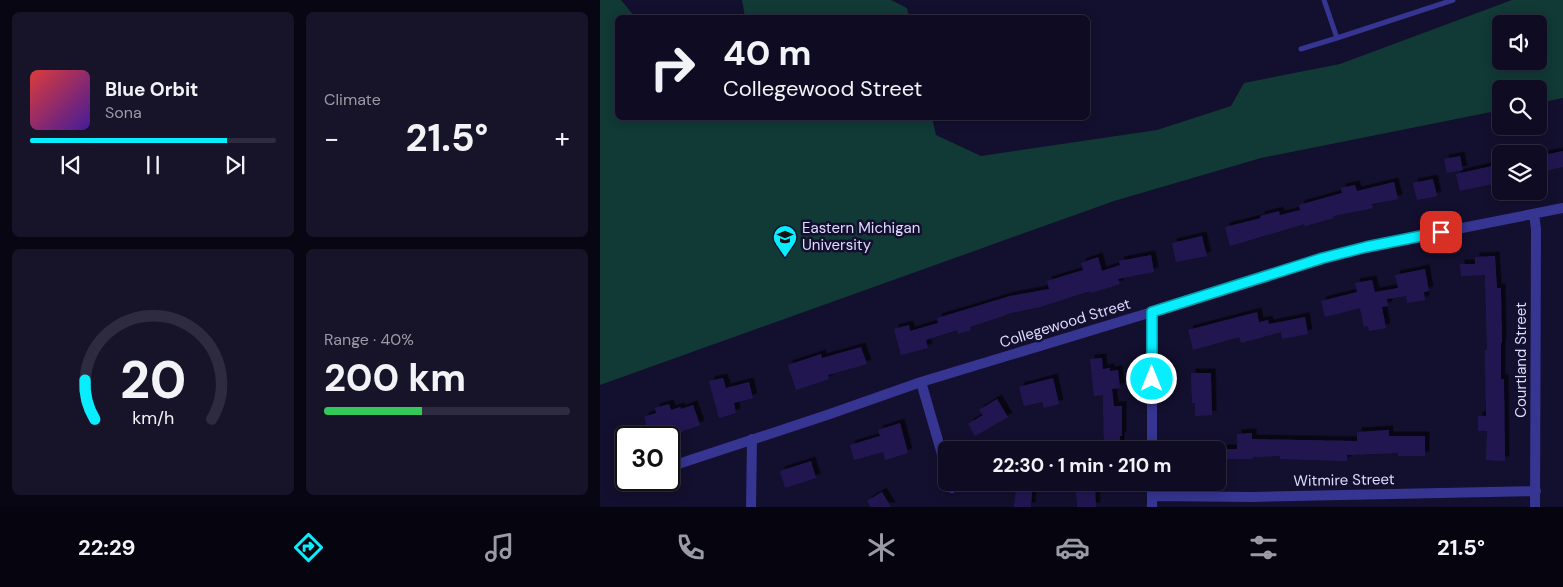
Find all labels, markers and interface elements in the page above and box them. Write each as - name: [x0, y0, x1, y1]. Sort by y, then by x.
- map controls: [1492, 15, 1547, 200]
- button: sound: [1492, 15, 1547, 70]
- text: 40 m: [723, 30, 812, 76]
- icon: right: [640, 35, 705, 100]
- text: Collegewood Street: [723, 74, 922, 103]
- text: Blue Orbit: [105, 77, 198, 102]
- button: search: [1492, 80, 1547, 135]
- text: Climate: [324, 89, 381, 110]
- text: Sona: [105, 102, 142, 123]
- text: 21.5°: [406, 113, 488, 163]
- text: −: [324, 120, 339, 157]
- text: +: [555, 120, 570, 157]
- button: layers: [1492, 145, 1547, 200]
- icon: previous: [57, 151, 85, 179]
- icon: pause: [139, 151, 167, 179]
- icon: next: [221, 151, 249, 179]
- pin: [1420, 211, 1462, 253]
- place label: Eastern Michigan University: [802, 218, 920, 255]
- icon: arrive: [1427, 218, 1455, 246]
- school or university icon: Eastern Michigan University: [772, 224, 798, 258]
- street label: Collegewood Street: [997, 294, 1133, 352]
- street label: Courtland Street: [1511, 302, 1531, 418]
- text: Range · 40%: [324, 329, 414, 350]
- text: 20: [120, 346, 186, 414]
- position arrow: [1125, 352, 1177, 404]
- text: 200 km: [324, 353, 466, 403]
- text: km/h: [132, 406, 174, 430]
- speed limit sign: 30: [615, 426, 680, 491]
- text: 22:30 · 1 min · 210 m: [993, 453, 1171, 478]
- street label: Witmire Street: [1293, 469, 1395, 491]
- icon: directions: [291, 530, 326, 565]
- icon: music: [482, 530, 517, 565]
- icon: phone: [673, 530, 708, 565]
- icon: climate: [864, 530, 899, 565]
- icon: car: [1055, 530, 1090, 565]
- icon: filters: [1246, 530, 1281, 565]
- text: 22:29: [78, 533, 136, 562]
- text: 21.5°: [1437, 533, 1485, 562]

